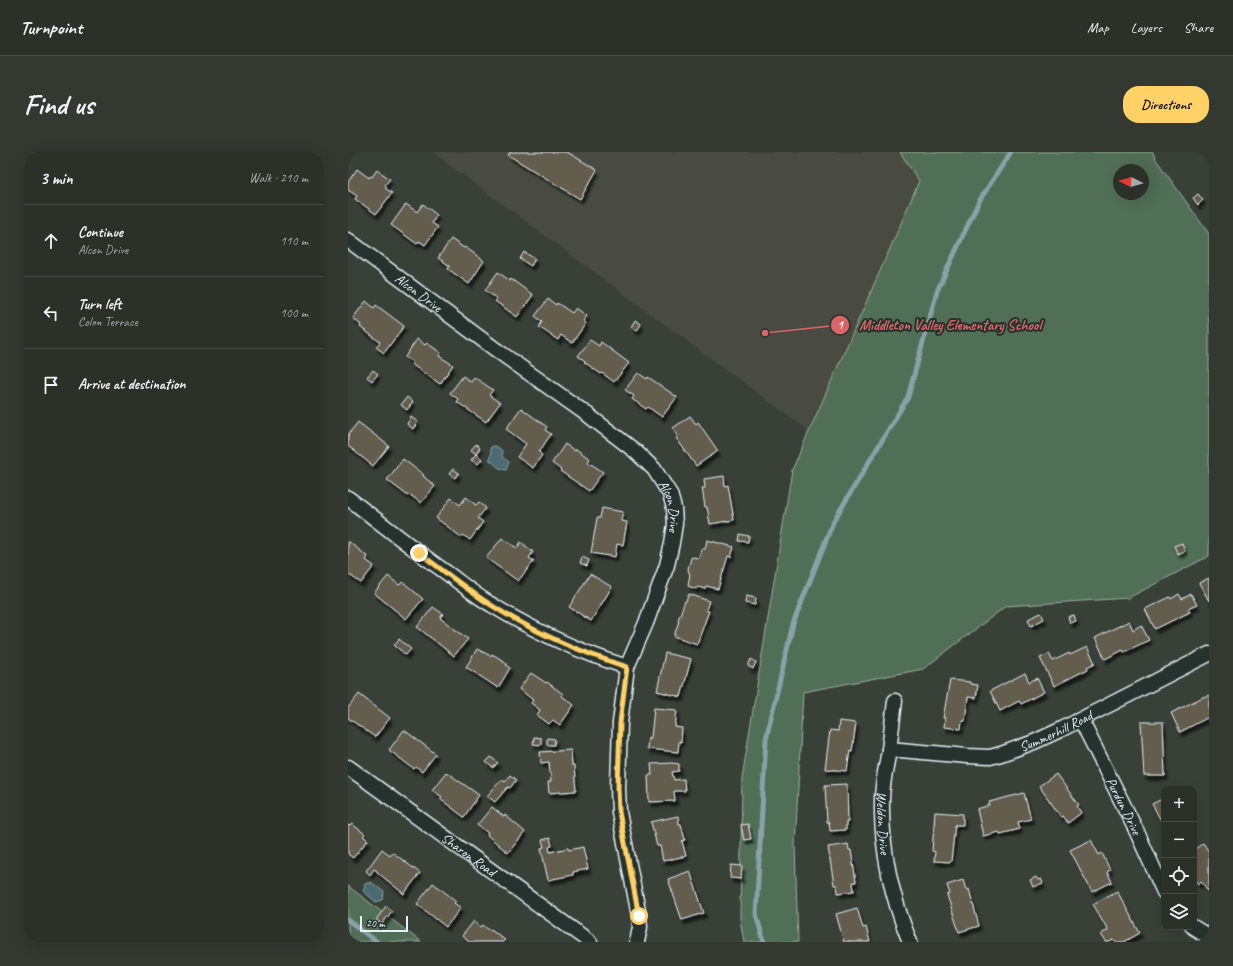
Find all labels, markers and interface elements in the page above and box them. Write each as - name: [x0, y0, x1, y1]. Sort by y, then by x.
- text: Turnpoint: [20, 16, 82, 40]
- text: Map: [1087, 19, 1109, 36]
- text: Layers: [1131, 19, 1162, 36]
- text: Share: [1184, 19, 1213, 36]
- button: Directions: [1123, 86, 1209, 123]
- text: Find us: [24, 87, 94, 122]
- north arrow: [1113, 164, 1149, 200]
- text: 3 min: [40, 168, 73, 189]
- text: Walk · 210 m: [249, 170, 308, 186]
- text: Continue: [78, 223, 123, 242]
- icon: ahead: [40, 230, 62, 252]
- text: 110 m: [280, 233, 308, 249]
- text: Alcon Drive: [78, 242, 128, 258]
- street label: Alcon Drive: [392, 269, 447, 316]
- text: Turn left: [78, 295, 121, 314]
- icon: left: [40, 302, 62, 324]
- text: 100 m: [280, 305, 308, 321]
- callout: Middleton Valley Elementary School: [830, 312, 1049, 339]
- text: Colon Terrace: [78, 314, 138, 330]
- text: Middleton Valley Elementary School: [859, 316, 1044, 335]
- text: 1: [837, 317, 844, 333]
- icon: arrive: [40, 374, 62, 396]
- text: Arrive at destination: [78, 375, 185, 394]
- street label: Alcon Drive: [655, 477, 684, 535]
- route end: [410, 544, 428, 562]
- street label: Summerhill Road: [1017, 706, 1097, 755]
- street label: Purdun Drive: [1103, 774, 1146, 838]
- map controls: [1161, 786, 1197, 930]
- button: +: [1161, 786, 1197, 822]
- street label: Weldon Drive: [873, 791, 894, 857]
- button: −: [1161, 822, 1197, 858]
- street label: Sharon Road: [438, 829, 501, 881]
- button: locate: [1161, 858, 1197, 894]
- button: layers: [1161, 894, 1197, 930]
- route start: [630, 907, 648, 925]
- scale bar: [360, 914, 408, 933]
- text: 20 m: [366, 916, 385, 930]

